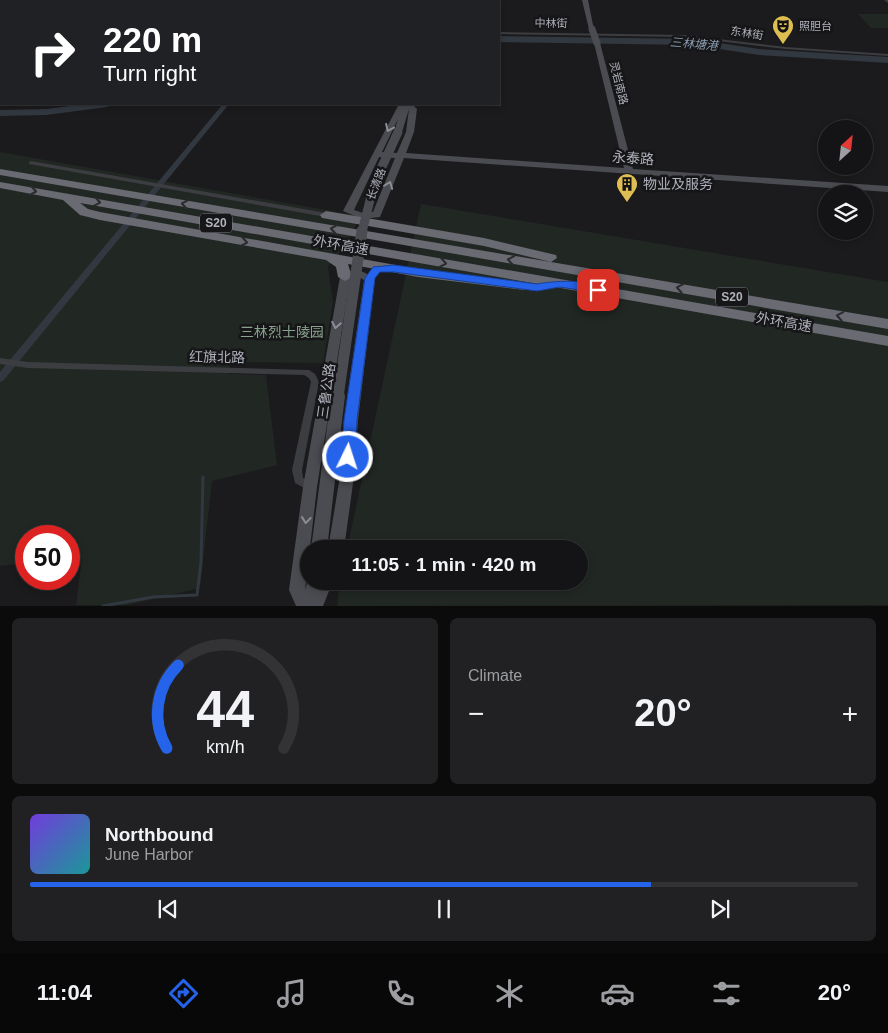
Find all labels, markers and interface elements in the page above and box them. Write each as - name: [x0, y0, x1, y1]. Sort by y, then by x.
- theatre icon: 照胆台: [771, 14, 795, 45]
- street label: 中林街: [534, 17, 568, 29]
- icon: right: [20, 20, 85, 85]
- text: 220 m: [103, 20, 202, 59]
- place label: 照胆台: [799, 20, 832, 32]
- street label: 东林街: [730, 24, 764, 42]
- water label: 三林塘港: [669, 35, 721, 53]
- street label: 灵岩南路: [608, 60, 630, 106]
- text: Turn right: [103, 61, 196, 86]
- north arrow: [818, 120, 872, 175]
- map controls: [818, 120, 873, 240]
- one-way arrow: [385, 123, 396, 132]
- street label: 永泰路: [611, 149, 655, 167]
- street label: 长清路: [364, 166, 388, 202]
- building icon: 物业及服务: [615, 172, 639, 203]
- place label: 物业及服务: [643, 176, 713, 192]
- one-way arrow: [383, 182, 393, 190]
- button: layers: [818, 185, 873, 240]
- one-way arrow: [29, 186, 38, 196]
- one-way arrow: [92, 197, 101, 207]
- one-way arrow: [181, 199, 189, 209]
- road number: S20: [200, 214, 232, 232]
- one-way arrow: [329, 225, 338, 235]
- street label: 外环高速: [312, 232, 370, 258]
- one-way arrow: [239, 237, 248, 247]
- one-way arrow: [507, 255, 515, 265]
- one-way arrow: [439, 257, 447, 267]
- pin: [577, 269, 619, 311]
- icon: arrive: [584, 276, 612, 304]
- one-way arrow: [675, 284, 684, 294]
- road number: S20: [716, 288, 748, 306]
- street label: 外环高速: [755, 309, 813, 335]
- one-way arrow: [836, 311, 844, 321]
- one-way arrow: [331, 321, 342, 330]
- park label: 三林烈士陵园: [240, 324, 324, 340]
- street label: 红旗北路: [189, 349, 245, 365]
- street label: 三鲁公路: [314, 362, 338, 420]
- position arrow: [321, 430, 373, 482]
- one-way arrow: [301, 516, 311, 525]
- speed limit sign: 50: [15, 525, 80, 590]
- text: 11:05 · 1 min · 420 m: [352, 554, 536, 575]
- text: Climate: [468, 667, 522, 684]
- text: 44: [196, 680, 254, 738]
- text: 20°: [634, 692, 692, 734]
- text: −: [468, 698, 484, 729]
- text: +: [842, 698, 858, 729]
- text: km/h: [206, 737, 244, 757]
- text: Northbound: [105, 824, 214, 845]
- text: June Harbor: [105, 846, 193, 863]
- icon: previous: [154, 895, 182, 923]
- icon: pause: [430, 895, 458, 923]
- icon: next: [706, 895, 734, 923]
- icon: directions: [166, 976, 201, 1011]
- icon: music: [274, 976, 309, 1011]
- icon: phone: [383, 976, 418, 1011]
- icon: climate: [492, 976, 527, 1011]
- icon: car: [600, 976, 635, 1011]
- icon: filters: [709, 976, 744, 1011]
- text: 11:04: [37, 980, 92, 1005]
- text: 20°: [818, 980, 851, 1005]

